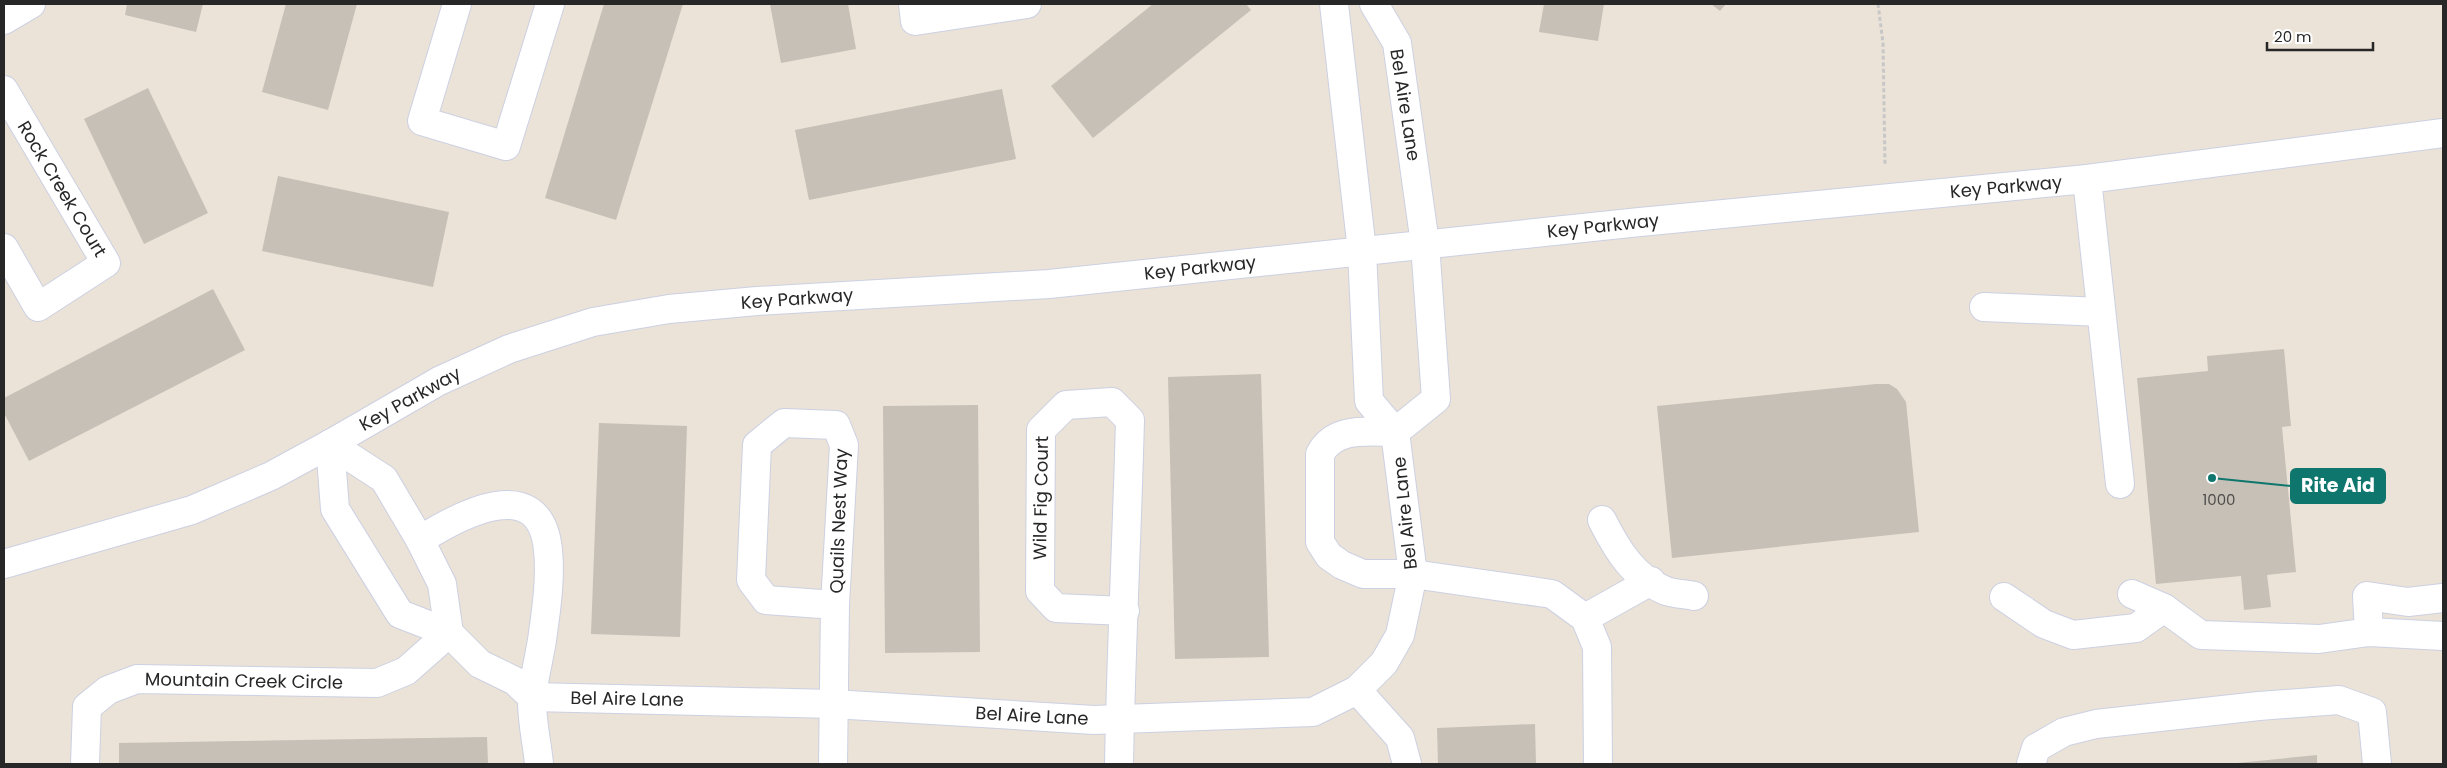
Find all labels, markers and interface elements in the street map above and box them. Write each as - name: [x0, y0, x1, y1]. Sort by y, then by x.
- scale bar: [2267, 20, 2373, 52]
- text: 20 m: [2274, 26, 2312, 47]
- street label: Bel Aire Lane: [1384, 47, 1427, 163]
- street label: Rock Creek Court: [12, 116, 113, 261]
- street label: Key Parkway: [1949, 169, 2063, 204]
- street label: Key Parkway: [1546, 207, 1660, 244]
- street label: Key Parkway: [1143, 249, 1257, 286]
- street label: Key Parkway: [740, 282, 854, 315]
- street label: Key Parkway: [354, 360, 465, 437]
- street label: Wild Fig Court: [1027, 436, 1054, 560]
- street label: Quails Nest Way: [823, 448, 854, 594]
- street label: Bel Aire Lane: [1386, 455, 1423, 571]
- callout: Rite Aid: [2291, 469, 2385, 503]
- text: Rite Aid: [2301, 472, 2375, 499]
- house number: 1000: [2202, 489, 2236, 510]
- street label: Mountain Creek Circle: [145, 666, 343, 695]
- street label: Bel Aire Lane: [570, 685, 684, 712]
- street label: Bel Aire Lane: [975, 700, 1089, 731]

